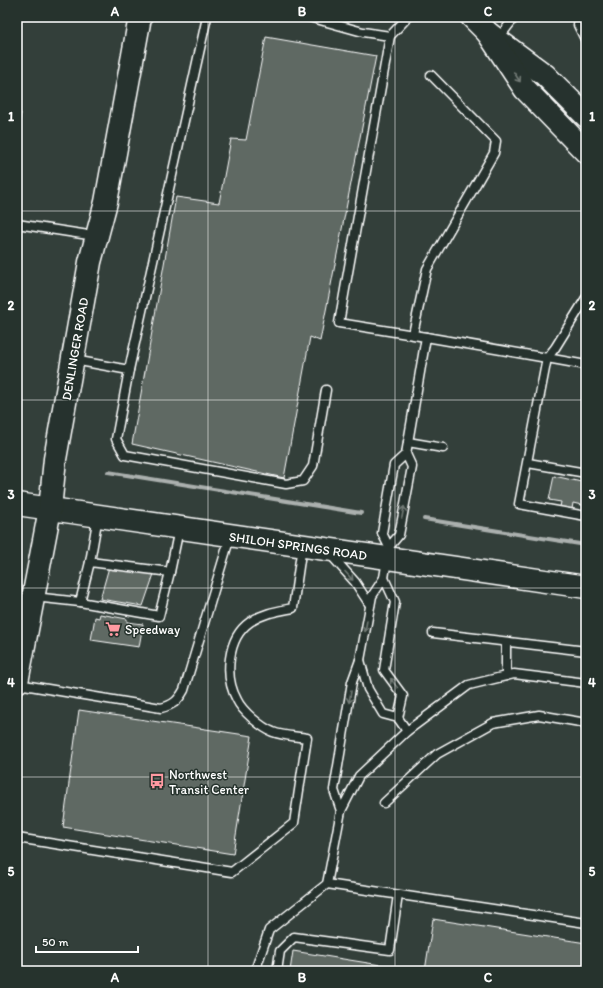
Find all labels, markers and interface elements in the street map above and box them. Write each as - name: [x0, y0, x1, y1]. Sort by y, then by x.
- text: A: [110, 4, 120, 19]
- text: B: [298, 4, 307, 19]
- text: C: [484, 4, 493, 19]
- one-way arrow: [513, 71, 521, 82]
- text: 1: [8, 109, 14, 124]
- text: 1: [589, 109, 595, 124]
- street label: DENLINGER ROAD: [59, 296, 91, 402]
- text: 2: [8, 298, 15, 313]
- text: 2: [589, 298, 596, 313]
- text: 3: [7, 487, 15, 502]
- text: 3: [588, 487, 596, 502]
- one-way arrow: [400, 506, 408, 519]
- street label: SHILOH SPRINGS ROAD: [228, 529, 368, 563]
- one-way arrow: [345, 571, 354, 581]
- supermarket icon: Speedway: [104, 620, 122, 638]
- one-way arrow: [362, 620, 370, 633]
- place label: Speedway: [125, 622, 180, 637]
- text: 4: [7, 675, 15, 690]
- text: 4: [588, 675, 596, 690]
- one-way arrow: [389, 677, 398, 688]
- one-way arrow: [346, 690, 354, 703]
- place label: Northwest Transit Center: [169, 767, 250, 797]
- bus stop icon: Northwest Transit Center: [148, 772, 166, 790]
- text: 5: [8, 864, 15, 879]
- text: 5: [589, 864, 596, 879]
- scale bar: [36, 928, 138, 954]
- text: 50 m: [42, 935, 68, 949]
- text: A: [110, 970, 120, 985]
- text: B: [298, 970, 307, 985]
- text: C: [484, 970, 493, 985]

